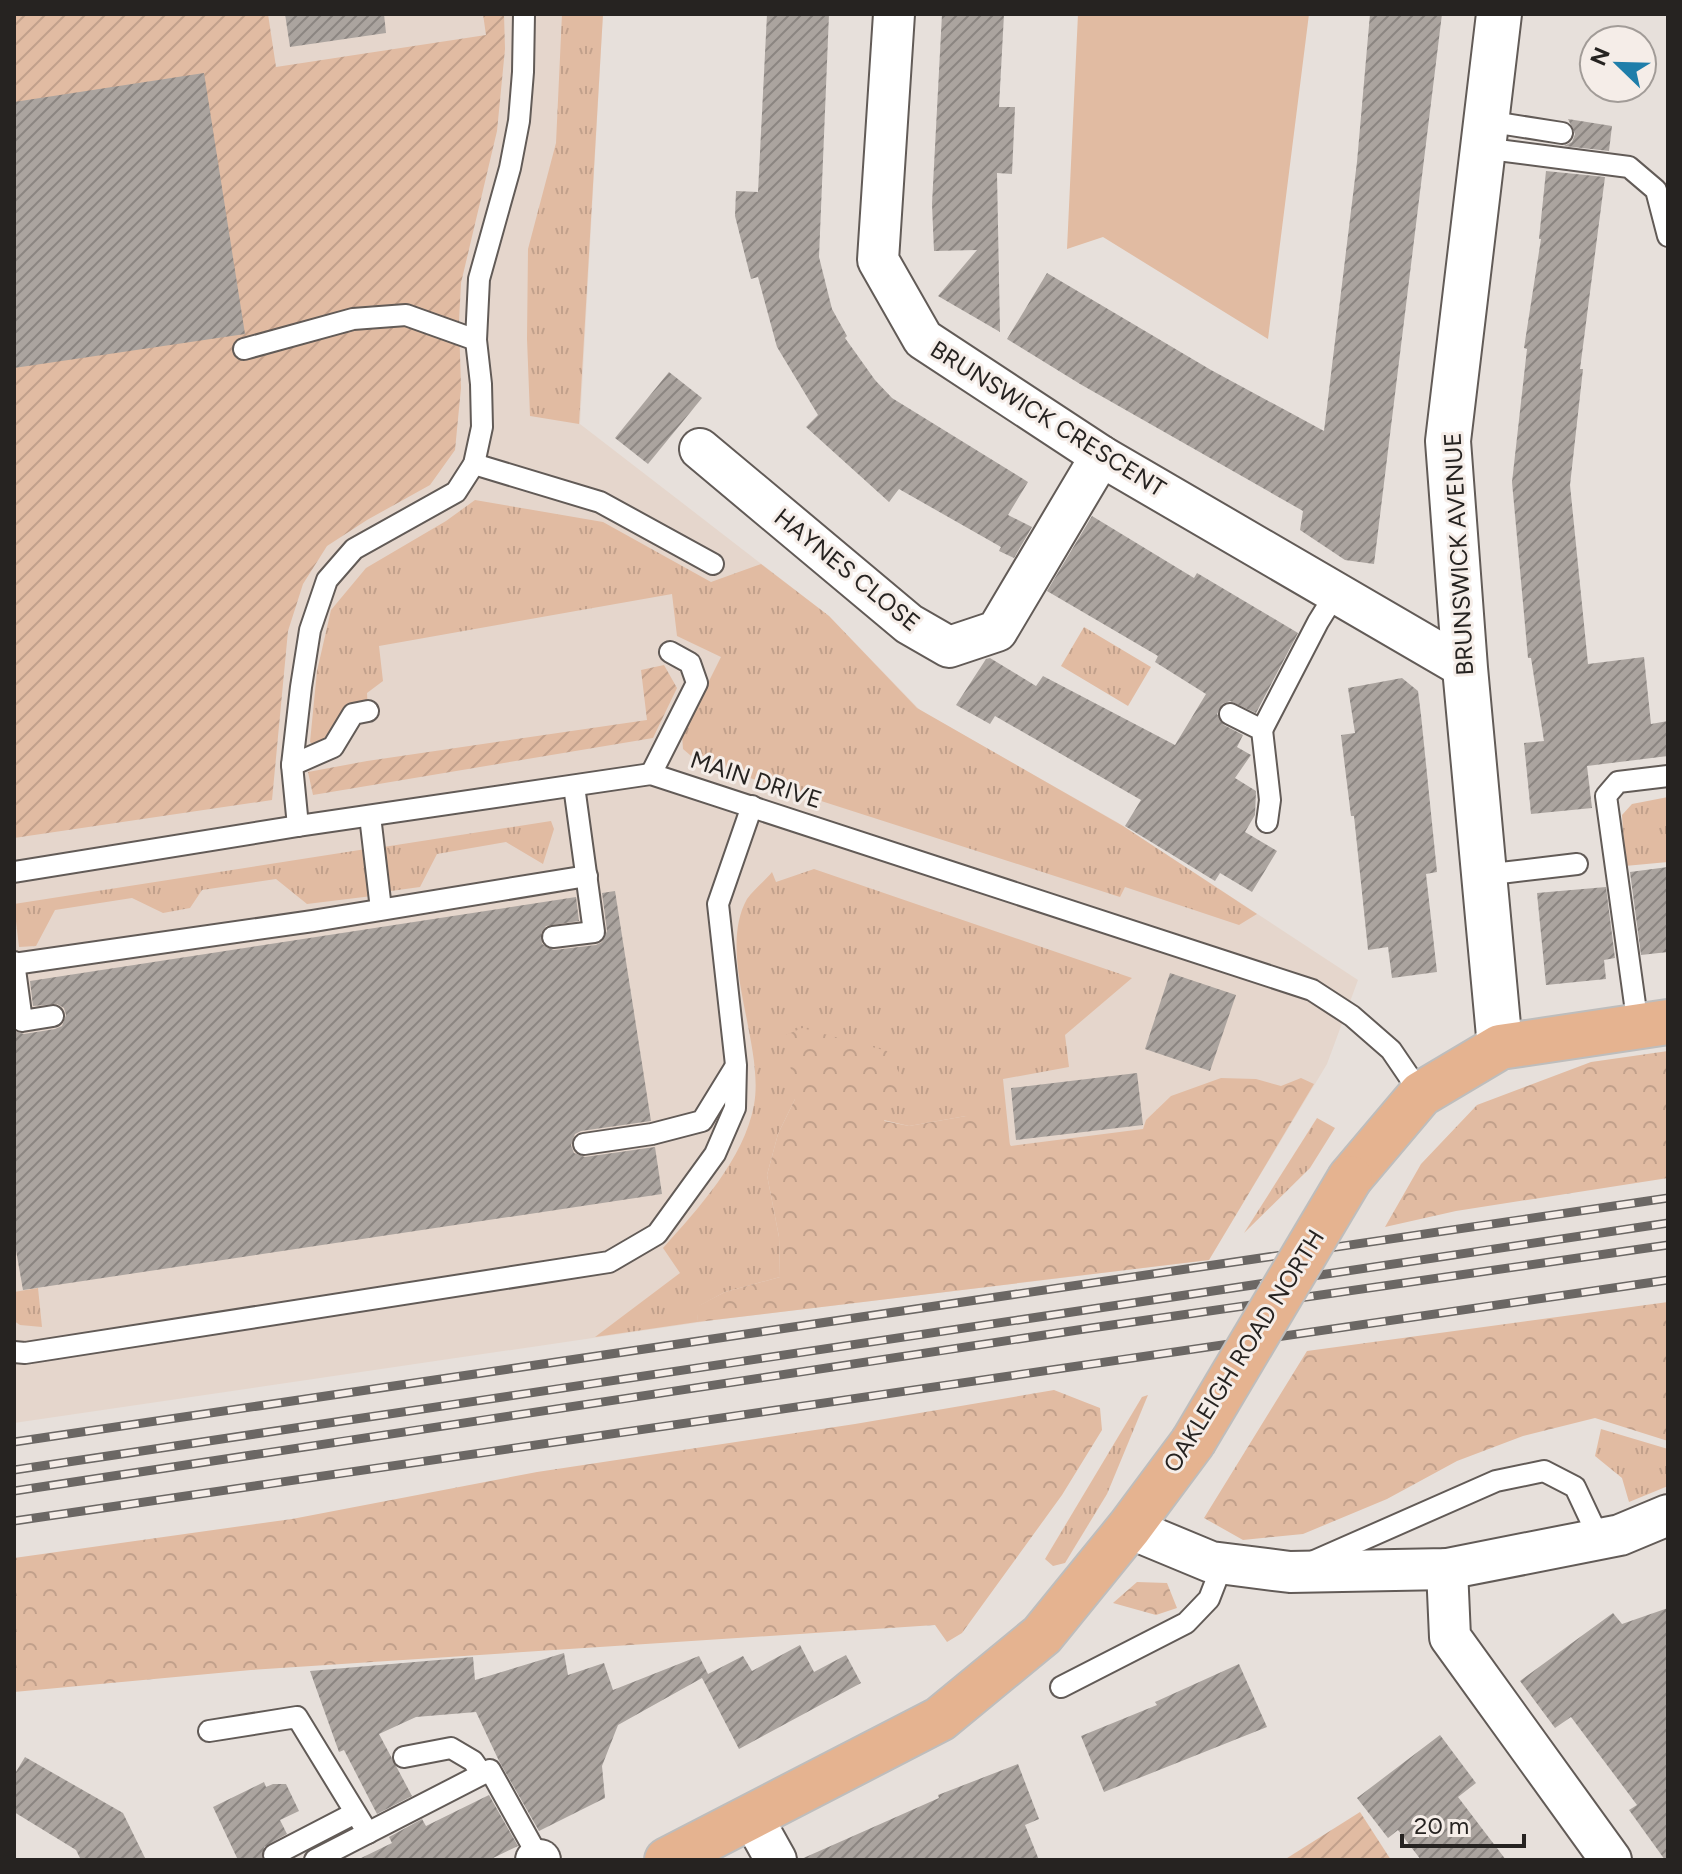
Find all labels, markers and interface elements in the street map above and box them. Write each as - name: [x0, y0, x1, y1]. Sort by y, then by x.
- north arrow: [1578, 24, 1658, 104]
- text: N: [1584, 43, 1616, 69]
- street label: BRUNSWICK CRESCENT: [925, 334, 1171, 503]
- street label: BRUNSWICK AVENUE: [1438, 432, 1479, 676]
- street label: HAYNES CLOSE: [769, 502, 926, 637]
- street label: MAIN DRIVE: [687, 745, 826, 814]
- street label: OAKLEIGH ROAD NORTH: [1157, 1224, 1330, 1477]
- scale bar: [1402, 1798, 1524, 1848]
- text: 20 m: [1414, 1811, 1469, 1840]

